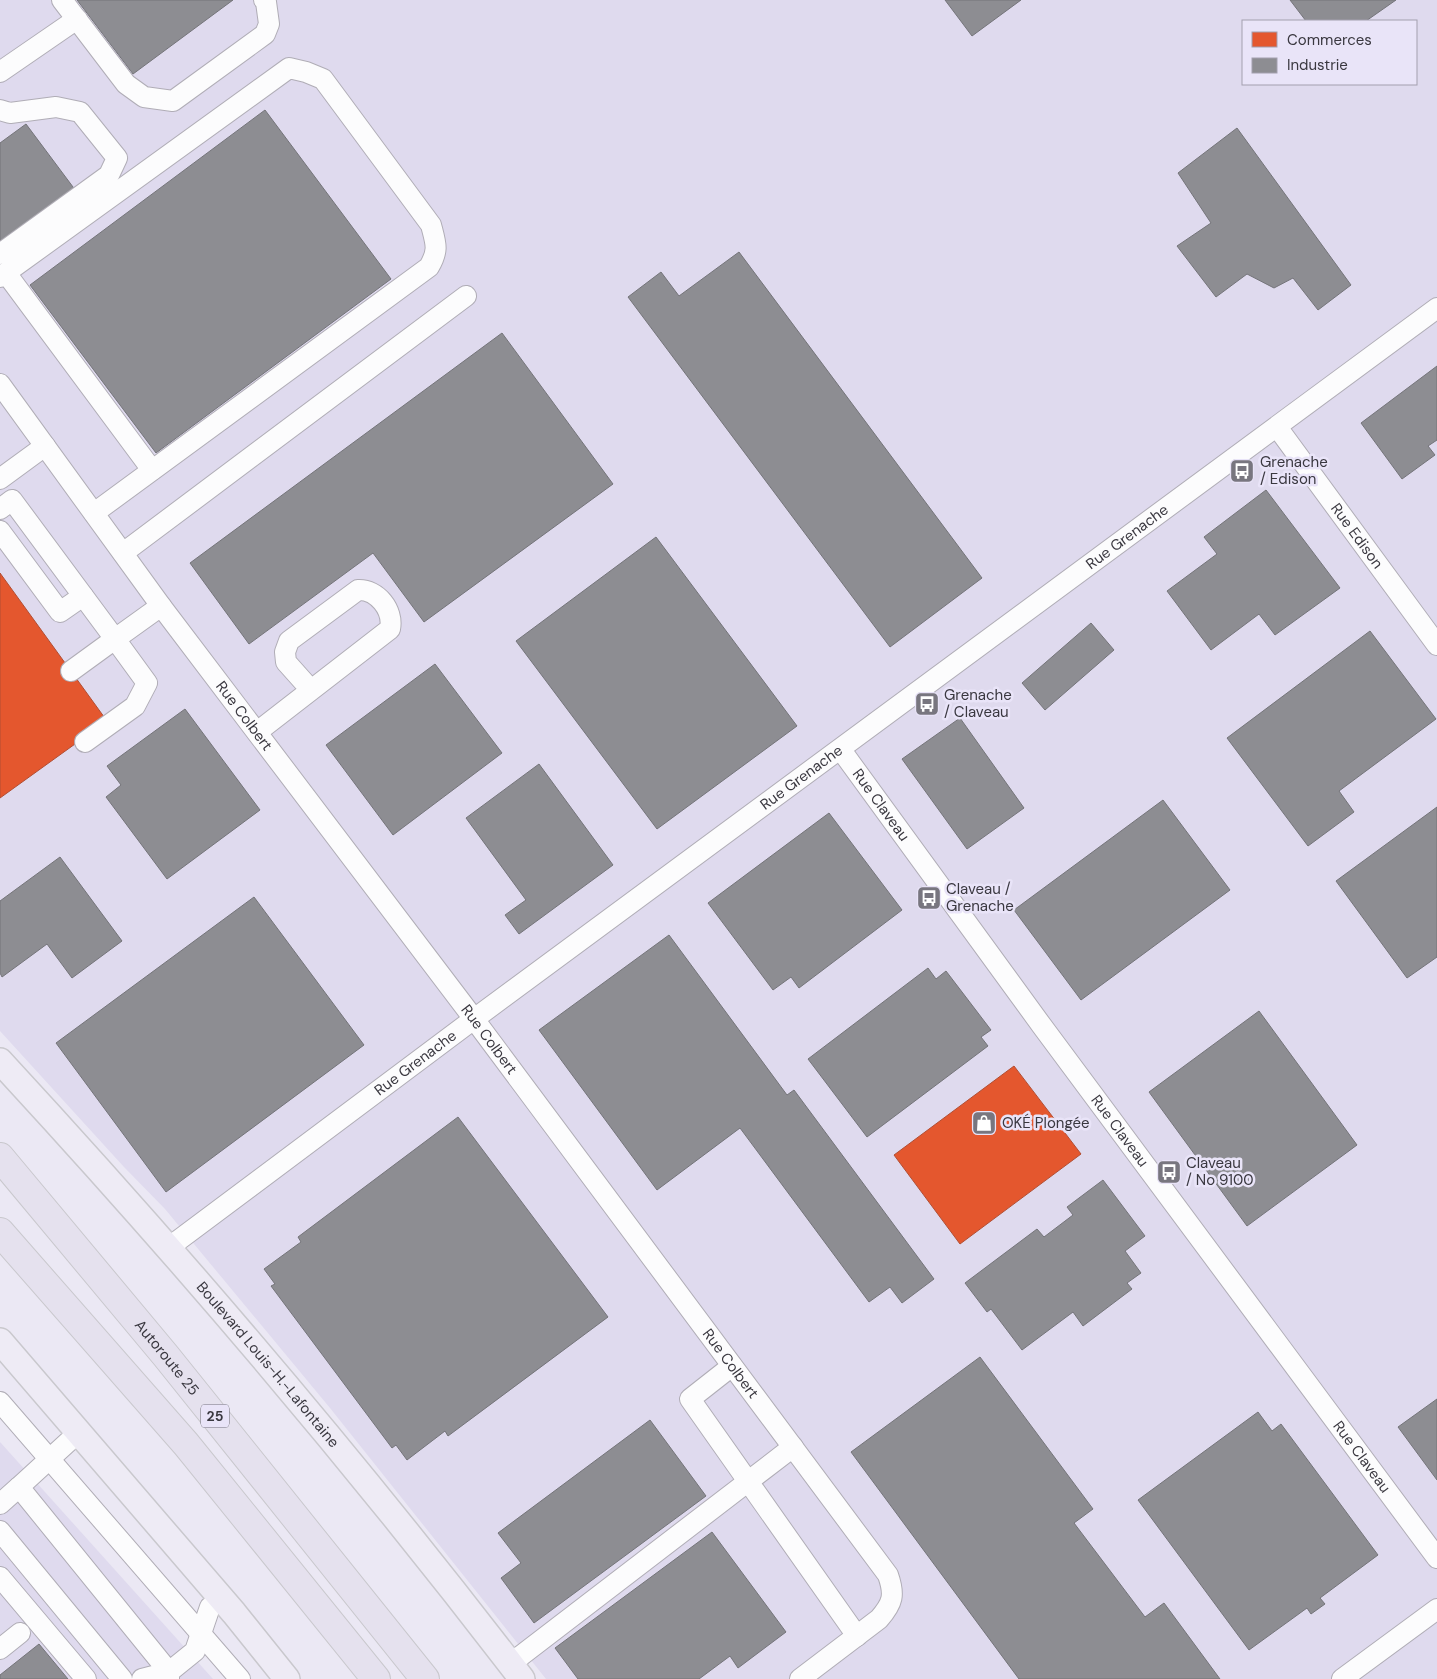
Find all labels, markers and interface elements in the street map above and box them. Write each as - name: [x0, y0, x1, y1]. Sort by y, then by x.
- legend: [1242, 20, 1417, 85]
- text: Commerces: [1287, 30, 1372, 50]
- text: Industrie: [1287, 55, 1348, 75]
- place label: Grenache / Edison: [1260, 452, 1328, 489]
- bus stop icon: Grenache / Edison: [1229, 458, 1255, 484]
- street label: Rue Edison: [1326, 499, 1388, 573]
- street label: Rue Grenache: [1082, 500, 1172, 574]
- street label: Rue Colbert: [211, 677, 277, 755]
- place label: Grenache / Claveau: [944, 685, 1012, 722]
- bus stop icon: Grenache / Claveau: [914, 691, 940, 717]
- street label: Rue Grenache: [756, 740, 847, 814]
- street label: Rue Claveau: [848, 765, 914, 845]
- place label: Claveau / Grenache: [946, 879, 1014, 916]
- bus stop icon: Claveau / Grenache: [916, 885, 942, 911]
- street label: Rue Colbert: [457, 1000, 522, 1079]
- street label: Rue Grenache: [370, 1026, 461, 1100]
- street label: Rue Claveau: [1086, 1091, 1153, 1171]
- shop icon: OKÉ Plongée: [971, 1110, 997, 1136]
- place label: OKÉ Plongée: [1002, 1113, 1090, 1133]
- place label: Claveau / No 9100: [1186, 1153, 1254, 1190]
- bus stop icon: Claveau / No 9100: [1156, 1159, 1182, 1185]
- street label: Boulevard Louis-H.-Lafontaine: [192, 1277, 344, 1452]
- street label: Autoroute 25: [130, 1316, 204, 1399]
- street label: Rue Colbert: [698, 1324, 763, 1403]
- road number: 25: [201, 1404, 229, 1428]
- street label: Rue Claveau: [1329, 1417, 1395, 1497]

